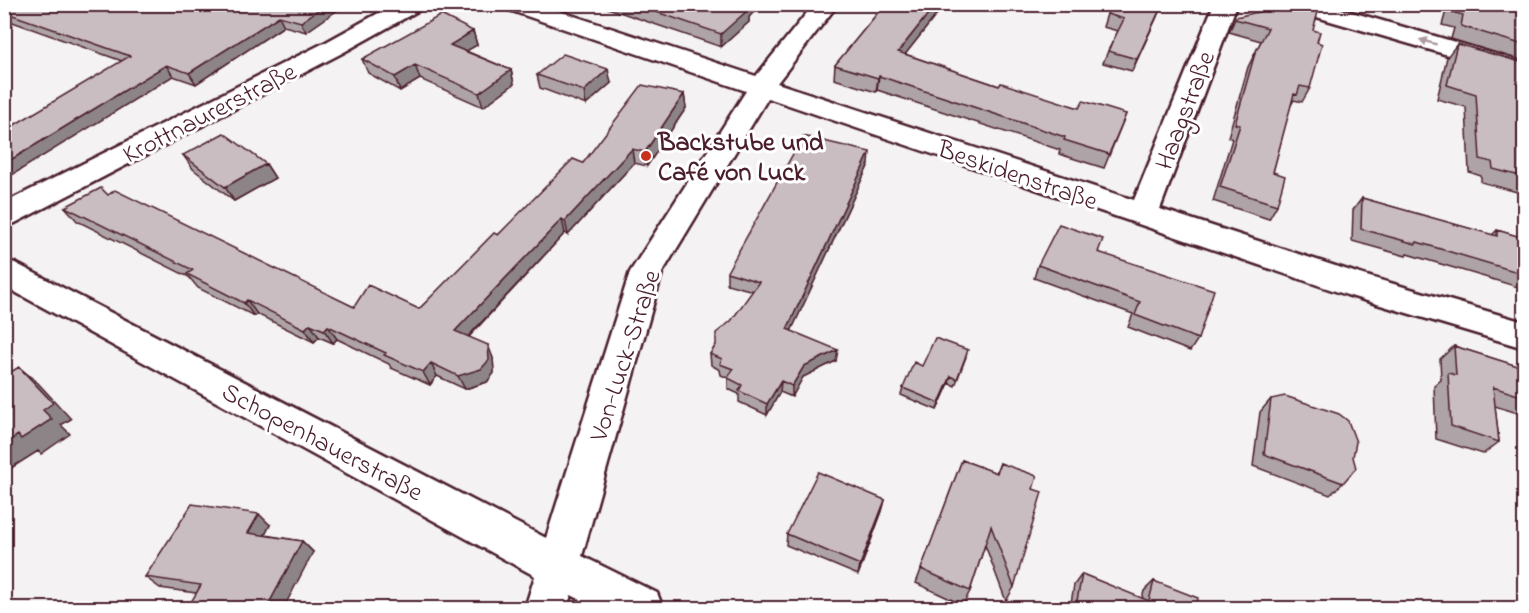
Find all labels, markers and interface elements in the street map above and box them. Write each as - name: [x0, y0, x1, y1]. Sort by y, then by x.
- one-way arrow: [1419, 37, 1437, 46]
- street label: Haagstraße: [1147, 46, 1227, 176]
- street label: Krottnaurerstraße: [117, 54, 304, 175]
- place label: Backstube und Café von Luck: [657, 125, 824, 193]
- street label: Beskidenstraße: [931, 131, 1102, 222]
- marker: Backstube und Café von Luck: [639, 149, 653, 163]
- street label: Von-Luck-Straße: [581, 265, 673, 447]
- street label: Schopenhauerstraße: [214, 375, 429, 513]

